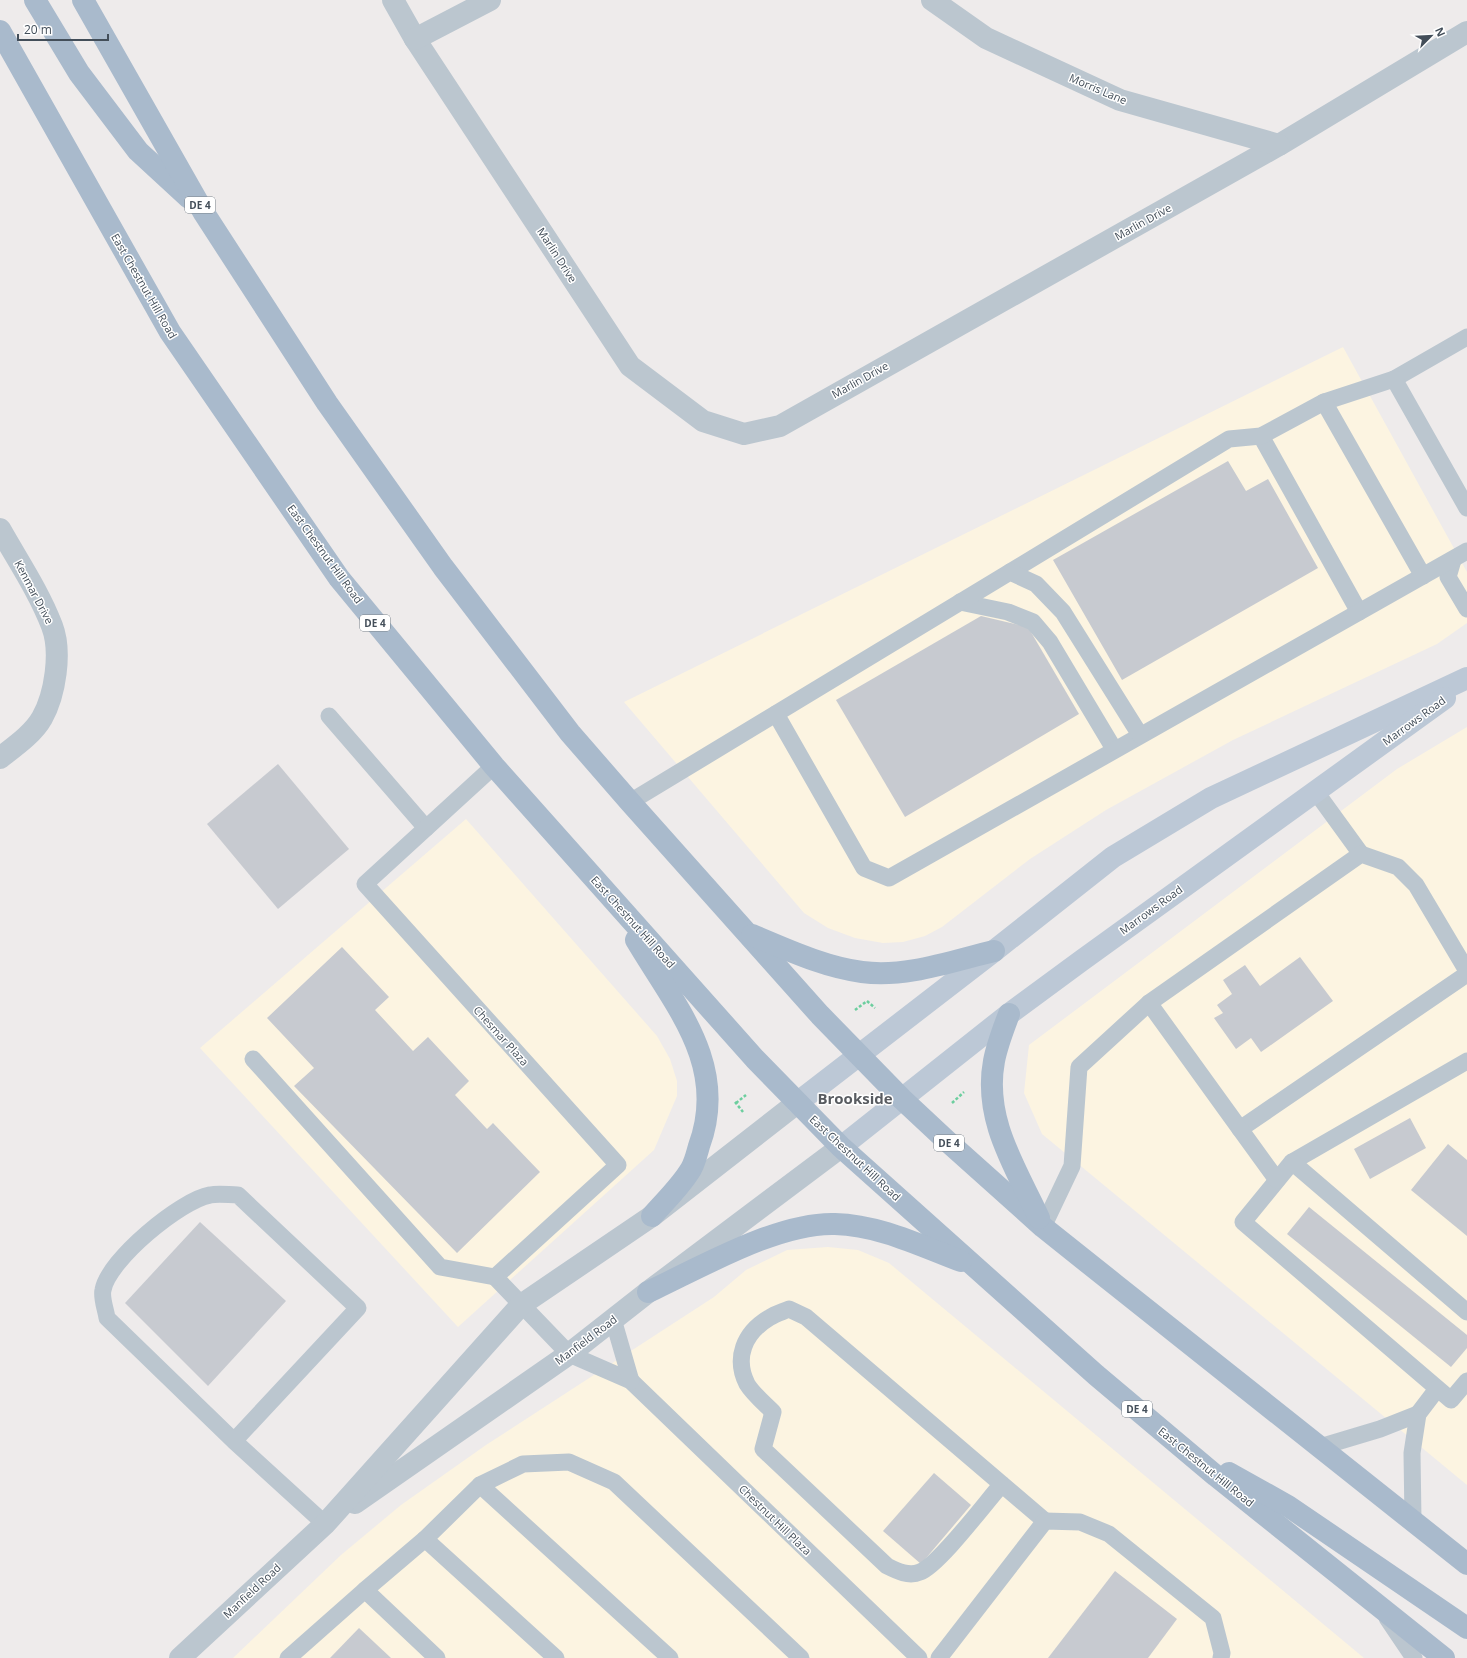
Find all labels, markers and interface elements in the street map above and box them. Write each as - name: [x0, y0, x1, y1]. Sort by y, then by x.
- scale bar: [18, 16, 108, 42]
- north arrow: [1411, 16, 1451, 56]
- text: 20 m: [24, 21, 52, 38]
- text: N: [1432, 25, 1449, 39]
- street label: Morris Lane: [1067, 70, 1129, 107]
- road number: DE 4: [185, 197, 215, 213]
- street label: Marlin Drive: [1112, 200, 1174, 243]
- street label: Marlin Drive: [534, 224, 581, 285]
- street label: East Chestnut Hill Road: [108, 230, 181, 341]
- street label: Marlin Drive: [829, 358, 891, 401]
- street label: East Chestnut Hill Road: [284, 501, 366, 606]
- street label: Kenmar Drive: [11, 557, 58, 626]
- road number: DE 4: [360, 615, 390, 631]
- street label: Marrows Road: [1379, 693, 1448, 749]
- street label: East Chestnut Hill Road: [588, 872, 679, 971]
- street label: Marrows Road: [1116, 882, 1185, 938]
- street label: Chesmar Plaza: [471, 1003, 532, 1069]
- district label: Brookside: [817, 1088, 893, 1108]
- street label: East Chestnut Hill Road: [807, 1112, 904, 1204]
- road number: DE 4: [934, 1135, 964, 1151]
- street label: Manfield Road: [552, 1311, 620, 1368]
- road number: DE 4: [1122, 1401, 1152, 1417]
- street label: East Chestnut Hill Road: [1155, 1423, 1257, 1510]
- street label: Chestnut Hill Plaza: [736, 1481, 815, 1558]
- street label: Manfield Road: [219, 1560, 284, 1621]

